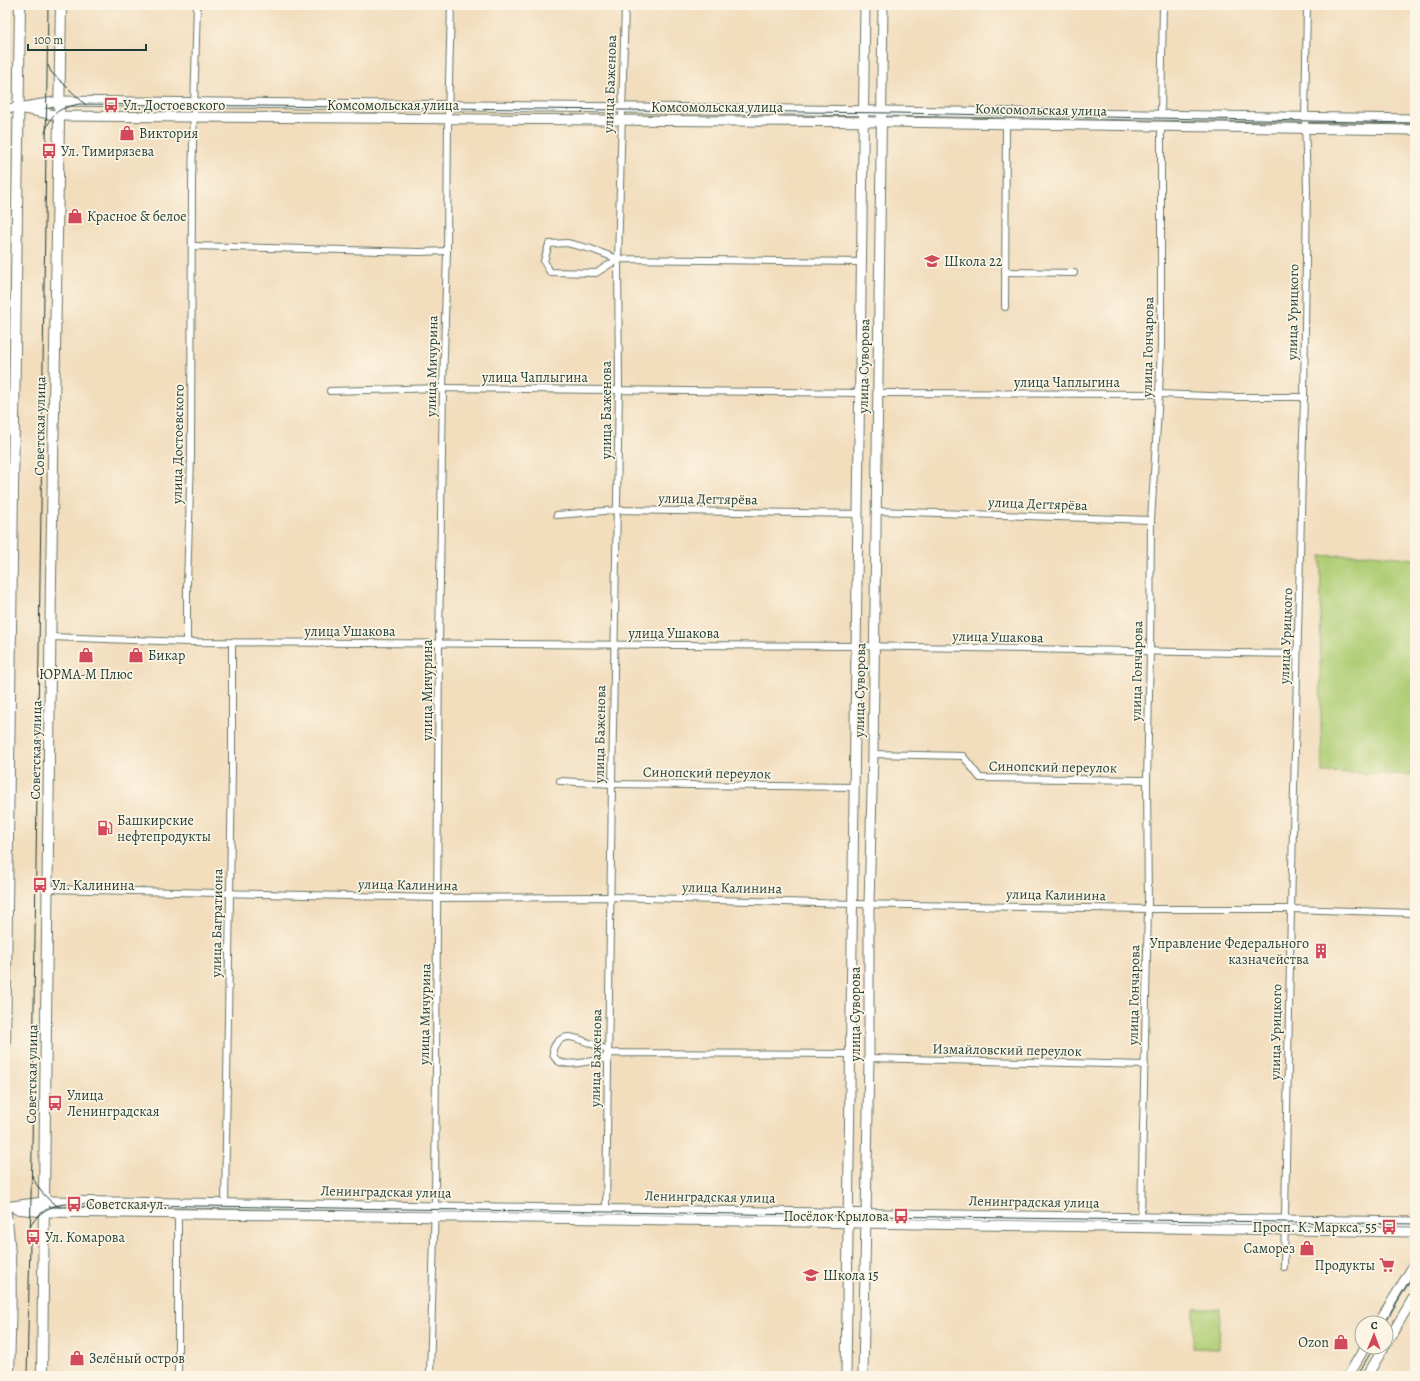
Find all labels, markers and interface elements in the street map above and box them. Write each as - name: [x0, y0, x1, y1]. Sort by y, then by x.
- scale bar: [28, 26, 146, 52]
- text: 100 m: [34, 32, 63, 48]
- street label: улица Баженова: [599, 34, 621, 134]
- bus stop icon: Ул. Достоевского: [102, 96, 120, 114]
- place label: Ул. Достоевского: [123, 96, 225, 115]
- street label: Комсомольская улица: [327, 96, 460, 115]
- street label: Комсомольская улица: [651, 98, 784, 117]
- street label: Комсомольская улица: [975, 99, 1108, 121]
- shop icon: Виктория: [118, 124, 136, 142]
- place label: Виктория: [139, 124, 199, 143]
- bus stop icon: Ул. Тимирязева: [40, 142, 58, 160]
- place label: Ул. Тимирязева: [61, 142, 155, 161]
- shop icon: Красное & белое: [66, 207, 84, 225]
- place label: Красное & белое: [87, 207, 187, 226]
- school or university icon: Школа 22: [923, 252, 941, 270]
- place label: Школа 22: [944, 252, 1003, 271]
- street label: улица Урицкого: [1283, 264, 1303, 361]
- street label: улица Гончарова: [1138, 296, 1158, 398]
- street label: улица Мичурина: [422, 314, 442, 418]
- street label: улица Суворова: [854, 318, 874, 415]
- street label: улица Баженова: [597, 360, 616, 460]
- street label: улица Чаплыгина: [481, 368, 589, 387]
- street label: улица Чаплыгина: [1013, 373, 1121, 392]
- street label: Советская улица: [30, 376, 50, 476]
- street label: улица Достоевского: [167, 384, 189, 505]
- street label: улица Дегтярёва: [657, 489, 758, 509]
- street label: улица Дегтярёва: [987, 493, 1089, 515]
- street label: улица Урицкого: [1275, 588, 1297, 685]
- street label: улица Гончарова: [1127, 620, 1147, 722]
- street label: улица Ушакова: [303, 622, 396, 641]
- street label: улица Ушакова: [627, 624, 720, 643]
- street label: улица Ушакова: [951, 627, 1044, 647]
- street label: улица Мичурина: [418, 639, 437, 742]
- street label: улица Суворова: [850, 642, 870, 739]
- shop icon: ЮРМА-М Плюс: [77, 646, 95, 664]
- shop icon: Бикар: [127, 646, 145, 664]
- place label: Бикар: [148, 646, 185, 665]
- place label: ЮРМА-М Плюс: [39, 665, 133, 684]
- street label: улица Баженова: [590, 684, 610, 784]
- street label: Советская улица: [26, 700, 46, 800]
- street label: Синопский переулок: [989, 756, 1117, 778]
- street label: Синопский переулок: [643, 762, 771, 784]
- place label: Башкирские нефтепродукты: [117, 811, 211, 846]
- fuel station icon: Башкирские нефтепродукты: [96, 819, 114, 837]
- street label: улица Багратиона: [207, 868, 227, 979]
- street label: улица Калинина: [357, 875, 459, 895]
- bus stop icon: Ул. Калинина: [31, 876, 49, 894]
- place label: Ул. Калинина: [52, 876, 135, 895]
- street label: улица Калинина: [681, 878, 783, 898]
- street label: улица Калинина: [1005, 885, 1107, 905]
- place label: Управление Федерального казначейства: [1150, 934, 1310, 969]
- building icon: Управление Федерального казначейства: [1312, 942, 1330, 960]
- street label: улица Гончарова: [1124, 944, 1144, 1046]
- street label: улица Мичурина: [415, 962, 435, 1066]
- street label: улица Суворова: [846, 966, 865, 1062]
- street label: улица Урицкого: [1266, 984, 1286, 1081]
- street label: улица Баженова: [586, 1008, 606, 1108]
- street label: Советская улица: [22, 1024, 42, 1124]
- street label: Измайловский переулок: [932, 1039, 1082, 1061]
- place label: Улица Ленинградская: [67, 1086, 160, 1121]
- bus stop icon: Улица Ленинградская: [46, 1094, 64, 1112]
- street label: Ленинградская улица: [320, 1181, 452, 1203]
- street label: Ленинградская улица: [644, 1186, 776, 1208]
- street label: Ленинградская улица: [968, 1191, 1100, 1213]
- bus stop icon: Советская ул.: [65, 1195, 83, 1213]
- place label: Советская ул.: [86, 1195, 167, 1214]
- place label: Посёлок Крылова: [783, 1207, 890, 1226]
- bus stop icon: Посёлок Крылова: [892, 1207, 910, 1225]
- place label: Просп. К. Маркса, 55: [1253, 1218, 1377, 1237]
- bus stop icon: Просп. К. Маркса, 55: [1380, 1218, 1398, 1236]
- bus stop icon: Ул. Комарова: [24, 1228, 42, 1246]
- place label: Ул. Комарова: [45, 1228, 125, 1247]
- place label: Саморез: [1244, 1239, 1295, 1258]
- shop icon: Саморез: [1298, 1239, 1316, 1257]
- place label: Продукты: [1315, 1256, 1375, 1275]
- supermarket icon: Продукты: [1378, 1256, 1396, 1274]
- school or university icon: Школа 15: [802, 1266, 820, 1284]
- place label: Школа 15: [823, 1266, 879, 1285]
- north arrow: [1354, 1315, 1394, 1355]
- text: С: [1371, 1318, 1378, 1333]
- place label: Ozon: [1298, 1333, 1329, 1352]
- shop icon: Ozon: [1332, 1333, 1350, 1351]
- shop icon: Зелёный остров: [68, 1349, 86, 1367]
- place label: Зелёный остров: [89, 1349, 185, 1368]

